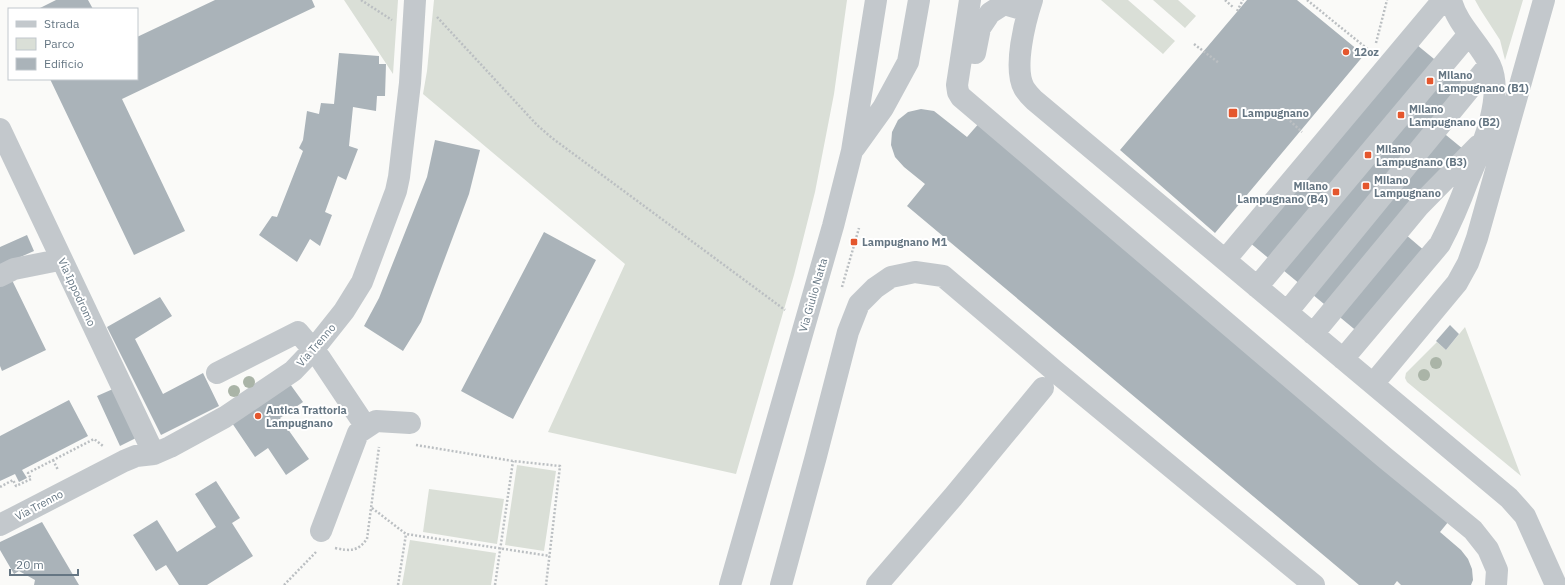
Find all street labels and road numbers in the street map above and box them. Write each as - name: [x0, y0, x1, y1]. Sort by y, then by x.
- street label: Via Ippodromo: [55, 256, 99, 328]
- street label: Via Giulio Natta: [796, 256, 830, 334]
- street label: Via Trenno: [294, 321, 338, 369]
- street label: Via Trenno: [13, 487, 65, 523]

